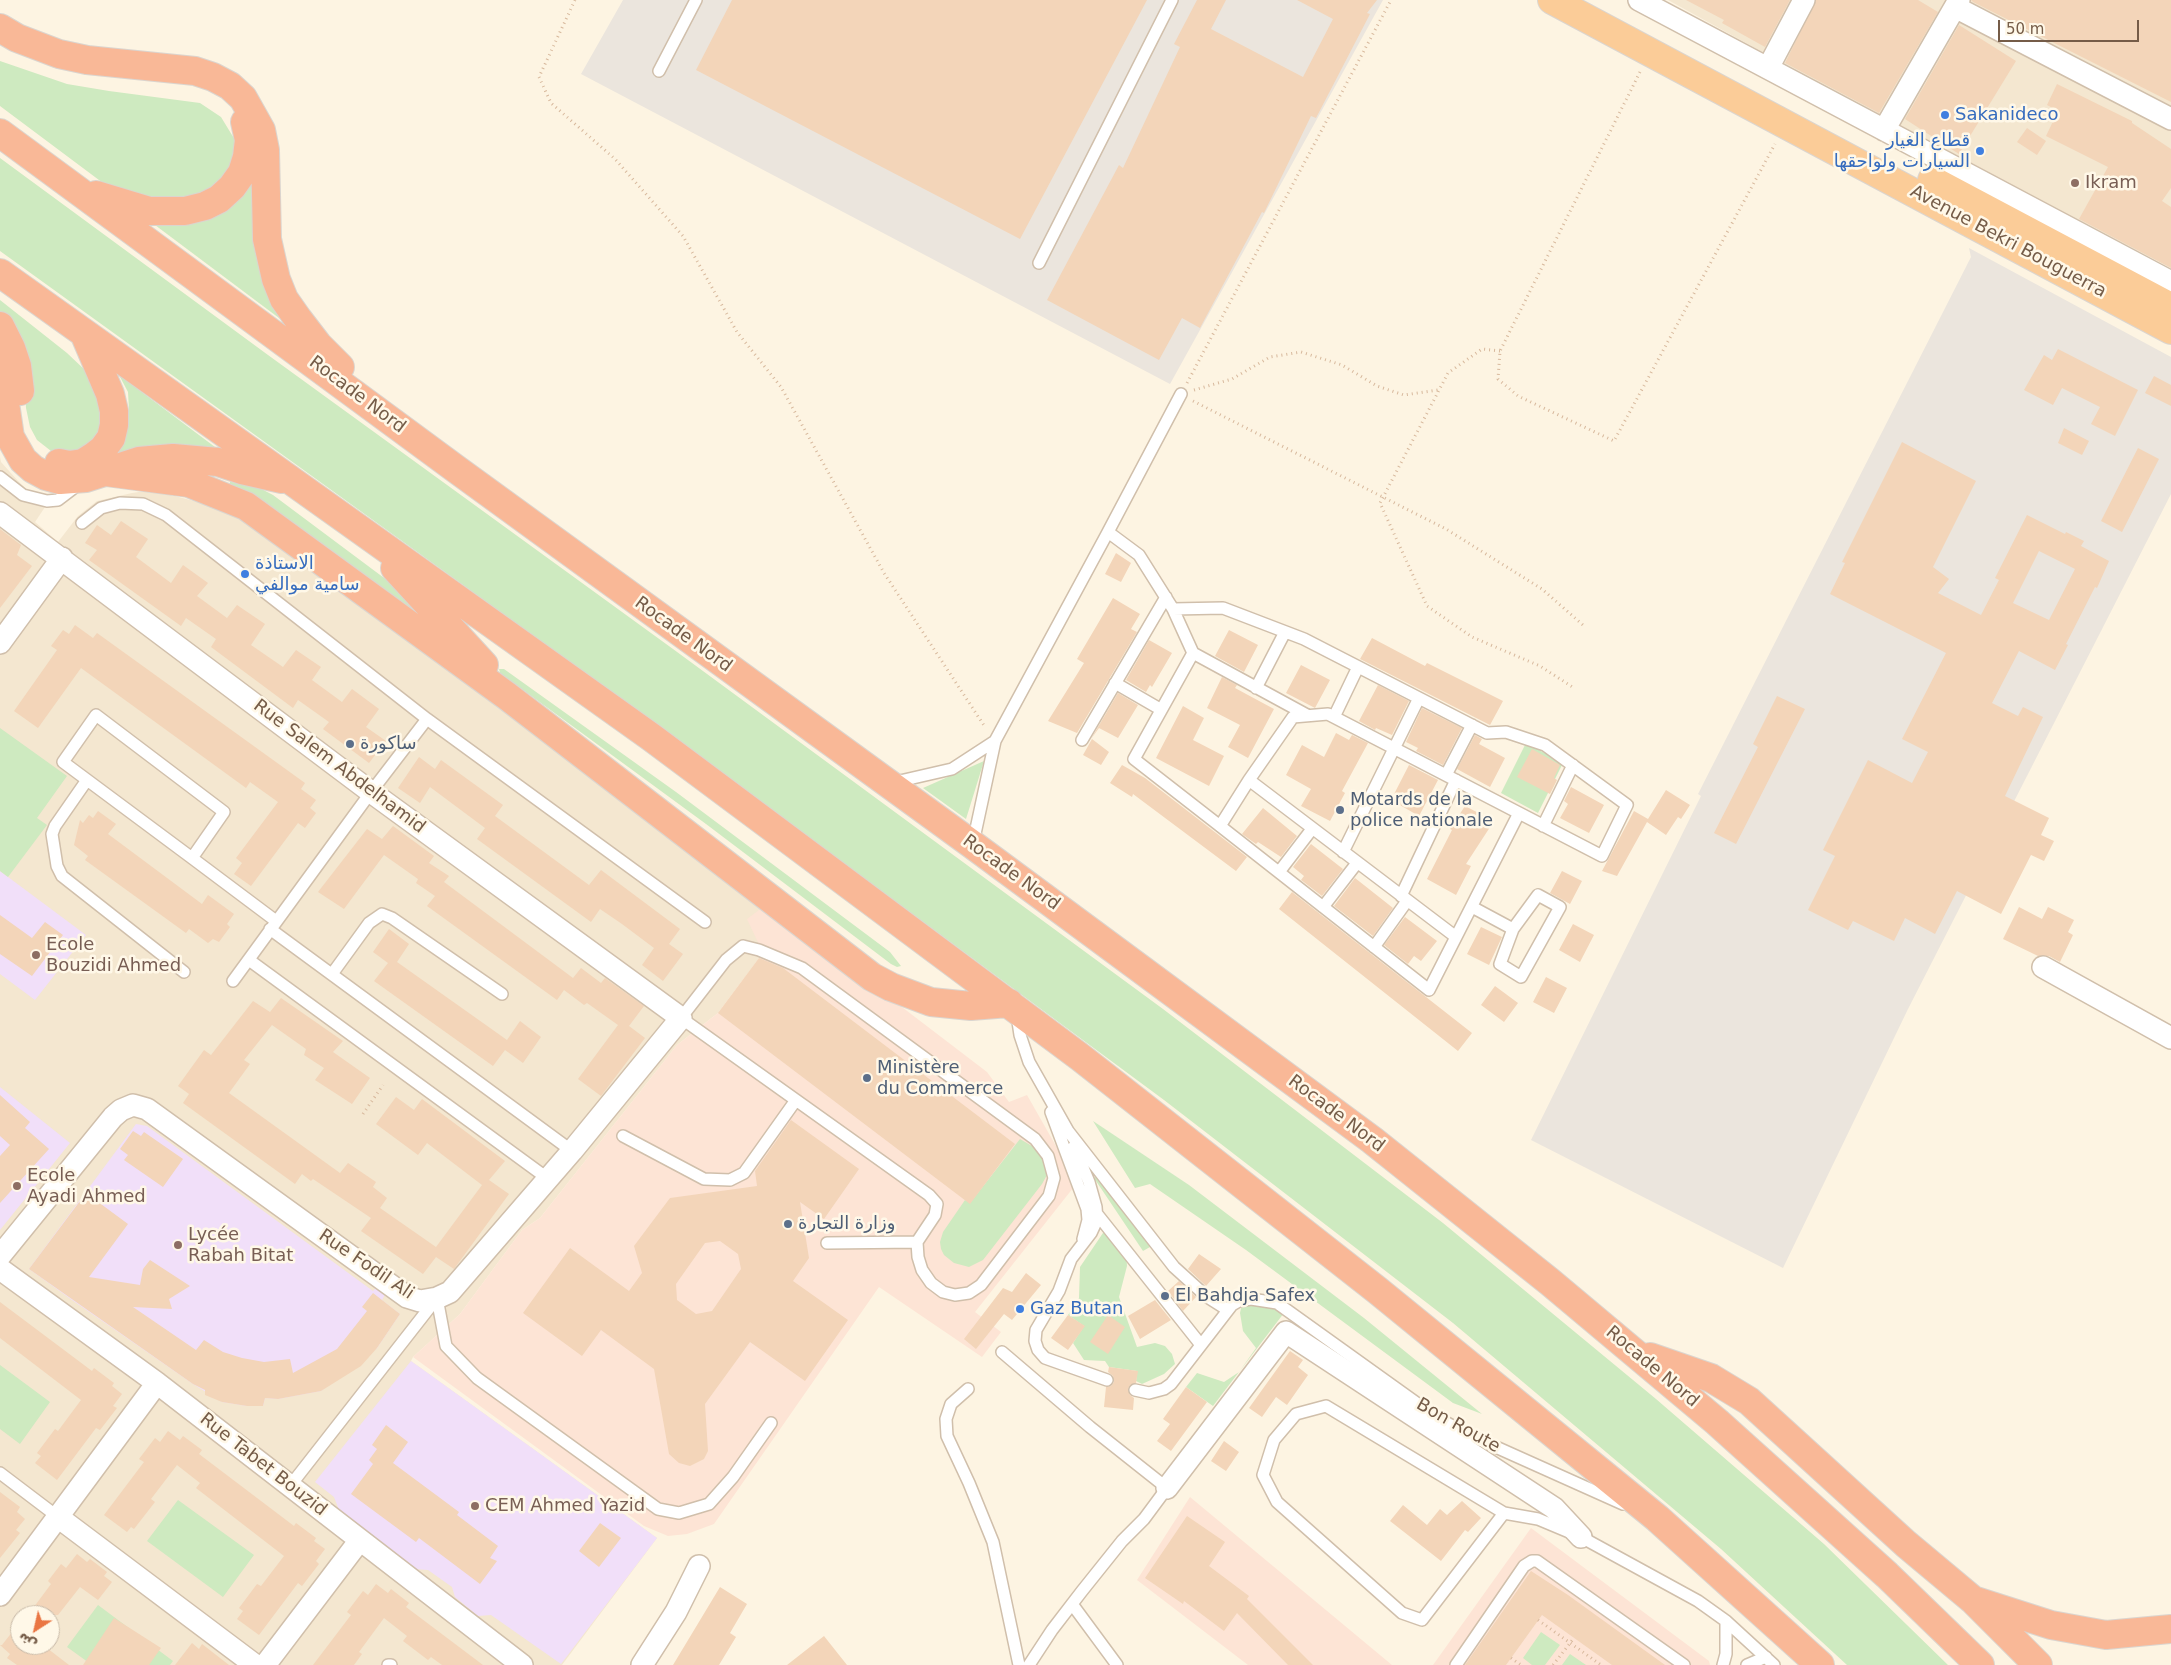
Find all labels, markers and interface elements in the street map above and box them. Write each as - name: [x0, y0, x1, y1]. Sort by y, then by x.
- scale bar: [2001, 10, 2142, 42]
- text: 50 m: [2006, 20, 2044, 38]
- place label: Sakanideco: [1955, 104, 2058, 126]
- marker: Sakanideco: [1939, 109, 1951, 121]
- place label: قطاع الغيار السيارات ولواحقها: [1834, 130, 1970, 172]
- marker: قطاع الغيار السيارات ولواحقها: [1974, 145, 1986, 157]
- place label: Ikram: [2085, 172, 2137, 194]
- marker: Ikram: [2069, 177, 2081, 189]
- street label: Avenue Bekri Bouguerra: [1906, 181, 2110, 303]
- street label: Rocade Nord: [305, 352, 409, 438]
- place label: الاستاذة سامية موالفي: [255, 553, 360, 596]
- marker: الاستاذة سامية موالفي: [239, 568, 251, 580]
- street label: Rocade Nord: [630, 593, 736, 677]
- street label: Rue Salem Abdelhamid: [249, 695, 429, 839]
- place label: ساكورة: [360, 733, 417, 755]
- marker: ساكورة: [344, 738, 356, 750]
- place label: Motards de la police nationale: [1350, 789, 1493, 832]
- marker: Motards de la police nationale: [1334, 804, 1346, 816]
- street label: Rocade Nord: [958, 831, 1064, 915]
- place label: Ecole Bouzidi Ahmed: [46, 934, 181, 976]
- marker: Ecole Bouzidi Ahmed: [30, 949, 42, 961]
- place label: Ministère du Commerce: [877, 1057, 1003, 1100]
- street label: Rocade Nord: [1284, 1071, 1388, 1157]
- marker: Ministère du Commerce: [861, 1072, 873, 1084]
- place label: Ecole Ayadi Ahmed: [27, 1165, 146, 1208]
- marker: Ecole Ayadi Ahmed: [11, 1180, 23, 1192]
- place label: وزارة التجارة: [798, 1213, 895, 1235]
- marker: وزارة التجارة: [782, 1218, 794, 1230]
- place label: Lycée Rabah Bitat: [188, 1224, 293, 1266]
- street label: Rue Fodil Ali: [314, 1225, 418, 1305]
- marker: Lycée Rabah Bitat: [172, 1239, 184, 1251]
- place label: El Bahdja Safex: [1175, 1285, 1315, 1307]
- marker: El Bahdja Safex: [1159, 1290, 1171, 1302]
- place label: Gaz Butan: [1030, 1298, 1123, 1320]
- marker: Gaz Butan: [1014, 1303, 1026, 1315]
- street label: Rocade Nord: [1601, 1322, 1703, 1412]
- street label: Bon Route: [1412, 1394, 1504, 1458]
- street label: Rue Tabet Bouzid: [195, 1409, 331, 1521]
- place label: CEM Ahmed Yazid: [485, 1495, 645, 1517]
- marker: CEM Ahmed Yazid: [469, 1500, 481, 1512]
- north arrow: [10, 1605, 60, 1655]
- text: ش: [14, 1629, 39, 1654]

